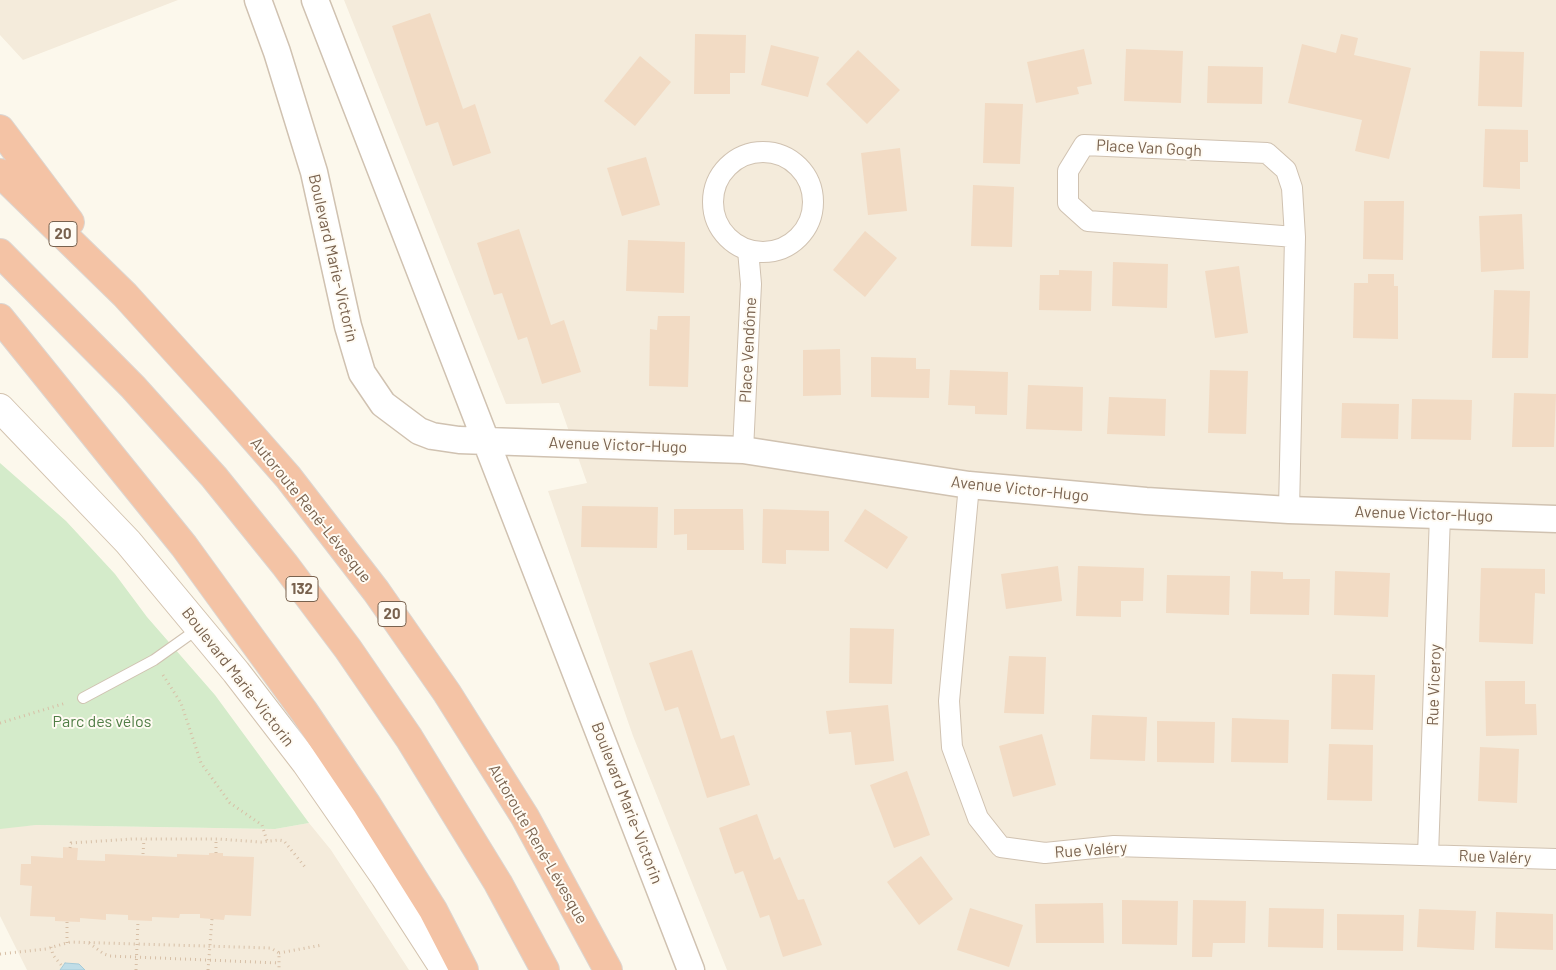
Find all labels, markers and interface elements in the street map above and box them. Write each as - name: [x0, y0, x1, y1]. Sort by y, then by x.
- street label: Place Van Gogh: [1096, 136, 1202, 160]
- street label: Boulevard Marie-Victorin: [304, 172, 362, 344]
- road number: 20: [49, 222, 77, 246]
- street label: Place Vendôme: [736, 297, 760, 403]
- street label: Avenue Victor-Hugo: [548, 433, 688, 457]
- street label: Autoroute René-Lévesque: [246, 434, 376, 586]
- street label: Avenue Victor-Hugo: [950, 472, 1090, 506]
- street label: Avenue Victor-Hugo: [1354, 502, 1494, 526]
- road number: 132: [286, 576, 318, 602]
- road number: 20: [378, 602, 406, 626]
- street label: Boulevard Marie-Victorin: [178, 603, 298, 751]
- street label: Rue Viceroy: [1423, 644, 1445, 726]
- park label: Parc des vélos: [53, 712, 151, 732]
- street label: Boulevard Marie-Victorin: [587, 719, 667, 887]
- street label: Autoroute René-Lévesque: [484, 761, 592, 927]
- street label: Rue Valéry: [1054, 838, 1128, 862]
- street label: Rue Valéry: [1458, 846, 1532, 868]

